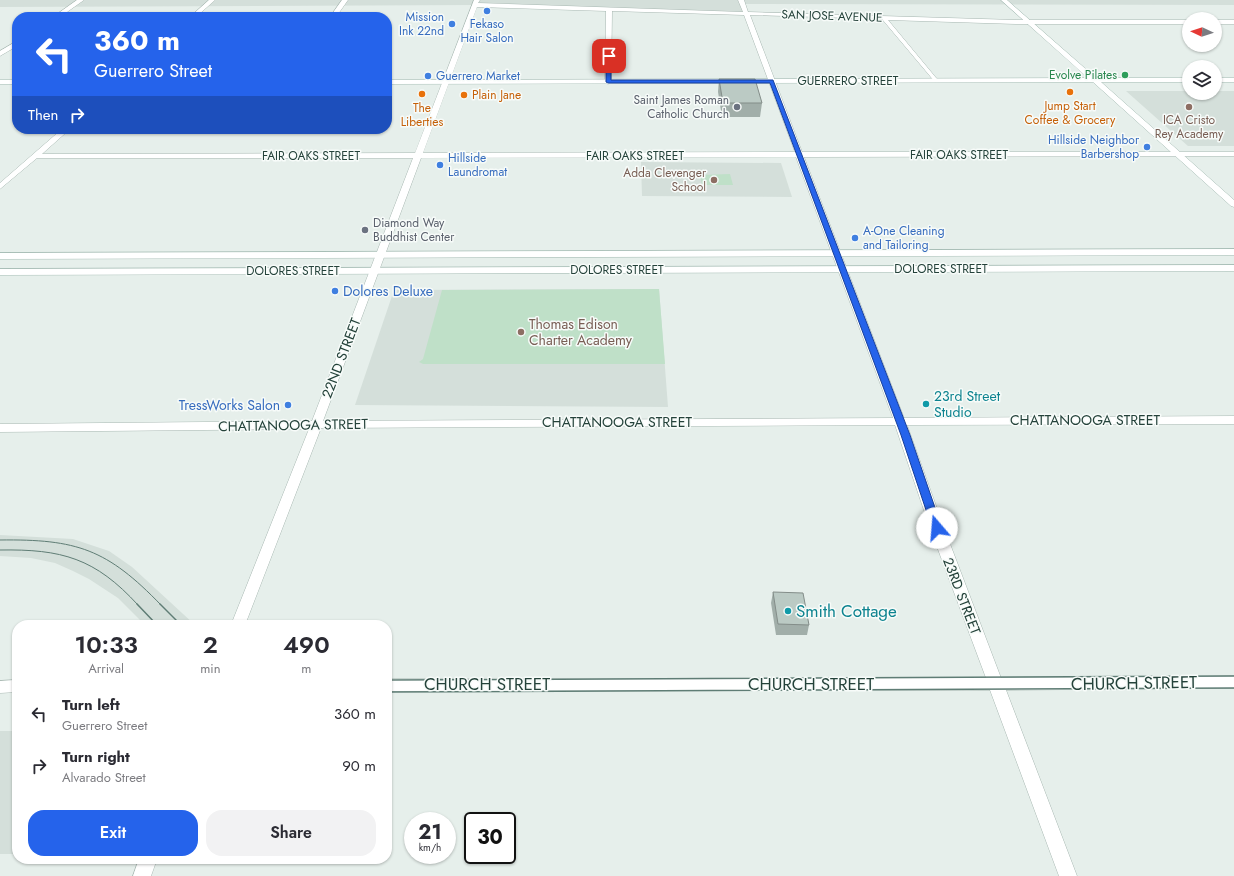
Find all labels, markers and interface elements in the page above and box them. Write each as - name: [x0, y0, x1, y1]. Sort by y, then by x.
- street label: SAN JOSE AVENUE: [781, 5, 883, 27]
- marker: Fekaso Hair Salon: [482, 6, 492, 16]
- place label: Mission Ink 22nd: [399, 8, 444, 40]
- north arrow: [1182, 12, 1222, 52]
- map controls: [1182, 12, 1222, 100]
- place label: Fekaso Hair Salon: [460, 15, 514, 47]
- marker: Mission Ink 22nd: [447, 19, 457, 29]
- text: 360 m: [94, 20, 180, 61]
- icon: left: [28, 28, 80, 80]
- pin: [592, 39, 626, 73]
- icon: arrive: [598, 45, 620, 67]
- text: Guerrero Street: [94, 58, 212, 84]
- button: layers: [1182, 60, 1222, 100]
- place label: Evolve Pilates: [1049, 66, 1117, 84]
- place label: Guerrero Market: [436, 67, 520, 85]
- marker: Evolve Pilates: [1120, 70, 1130, 80]
- marker: Guerrero Market: [423, 71, 433, 81]
- street label: GUERRERO STREET: [798, 72, 899, 90]
- place label: Plain Jane: [472, 86, 521, 104]
- marker: Jump Start Coffee & Grocery: [1065, 87, 1075, 97]
- marker: The Liberties: [417, 89, 427, 99]
- marker: Plain Jane: [459, 90, 469, 100]
- place label: Saint James Roman Catholic Church: [633, 91, 729, 123]
- place label: Jump Start Coffee & Grocery: [1025, 97, 1116, 129]
- place label: The Liberties: [401, 99, 443, 131]
- marker: Saint James Roman Catholic Church: [732, 102, 742, 112]
- marker: ICA Cristo Rey Academy: [1184, 102, 1194, 112]
- text: Then: [28, 104, 58, 126]
- icon: right: [66, 104, 88, 126]
- place label: ICA Cristo Rey Academy: [1155, 111, 1224, 143]
- place label: Hillside Neighbor Barbershop: [1048, 131, 1140, 163]
- marker: Hillside Neighbor Barbershop: [1142, 142, 1152, 152]
- street label: FAIR OAKS STREET: [910, 146, 1008, 164]
- street label: FAIR OAKS STREET: [262, 147, 360, 165]
- street label: FAIR OAKS STREET: [586, 147, 684, 165]
- place label: Hillside Laundromat: [448, 149, 507, 181]
- marker: Hillside Laundromat: [435, 160, 445, 170]
- place label: Adda Clevenger School: [623, 164, 707, 196]
- marker: Adda Clevenger School: [709, 175, 719, 185]
- place label: Diamond Way Buddhist Center: [373, 214, 455, 246]
- place label: A-One Cleaning and Tailoring: [863, 222, 945, 254]
- marker: Diamond Way Buddhist Center: [360, 225, 370, 235]
- marker: A-One Cleaning and Tailoring: [850, 233, 860, 243]
- street label: DOLORES STREET: [894, 260, 988, 278]
- street label: DOLORES STREET: [570, 261, 664, 279]
- street label: DOLORES STREET: [246, 262, 340, 280]
- place label: Dolores Deluxe: [343, 281, 433, 301]
- marker: Dolores Deluxe: [330, 286, 340, 296]
- place label: Thomas Edison Charter Academy: [529, 314, 633, 350]
- street label: 22ND STREET: [317, 315, 366, 401]
- marker: Thomas Edison Charter Academy: [516, 327, 526, 337]
- place label: 23rd Street Studio: [934, 386, 1001, 422]
- place label: TressWorks Salon: [179, 395, 280, 415]
- marker: 23rd Street Studio: [921, 399, 931, 409]
- marker: TressWorks Salon: [283, 400, 293, 410]
- street label: CHATTANOOGA STREET: [1010, 410, 1160, 430]
- street label: CHATTANOOGA STREET: [542, 412, 692, 432]
- street label: CHATTANOOGA STREET: [218, 414, 369, 436]
- position arrow: [916, 507, 958, 549]
- street label: 23RD STREET: [938, 555, 986, 638]
- place label: Smith Cottage: [796, 599, 897, 623]
- marker: Smith Cottage: [783, 606, 793, 616]
- text: 10:33: [74, 627, 138, 662]
- text: 2: [203, 627, 218, 662]
- text: 490: [283, 627, 330, 662]
- text: Arrival: [88, 659, 124, 678]
- text: min: [200, 659, 221, 678]
- text: m: [301, 659, 311, 678]
- street label: CHURCH STREET: [1071, 670, 1197, 696]
- street label: CHURCH STREET: [424, 672, 550, 696]
- street label: CHURCH STREET: [748, 672, 874, 696]
- text: Turn left: [62, 694, 120, 716]
- icon: left: [28, 703, 50, 725]
- text: 360 m: [334, 703, 376, 725]
- text: Guerrero Street: [62, 716, 147, 735]
- text: Turn right: [62, 746, 130, 768]
- icon: right: [28, 755, 50, 777]
- text: 90 m: [342, 755, 376, 777]
- text: Alvarado Street: [62, 768, 146, 787]
- button: Exit: [28, 810, 198, 856]
- button: Share: [206, 810, 376, 856]
- speed limit sign: 30: [464, 812, 516, 864]
- text: 21: [418, 818, 442, 847]
- text: km/h: [419, 840, 441, 855]

